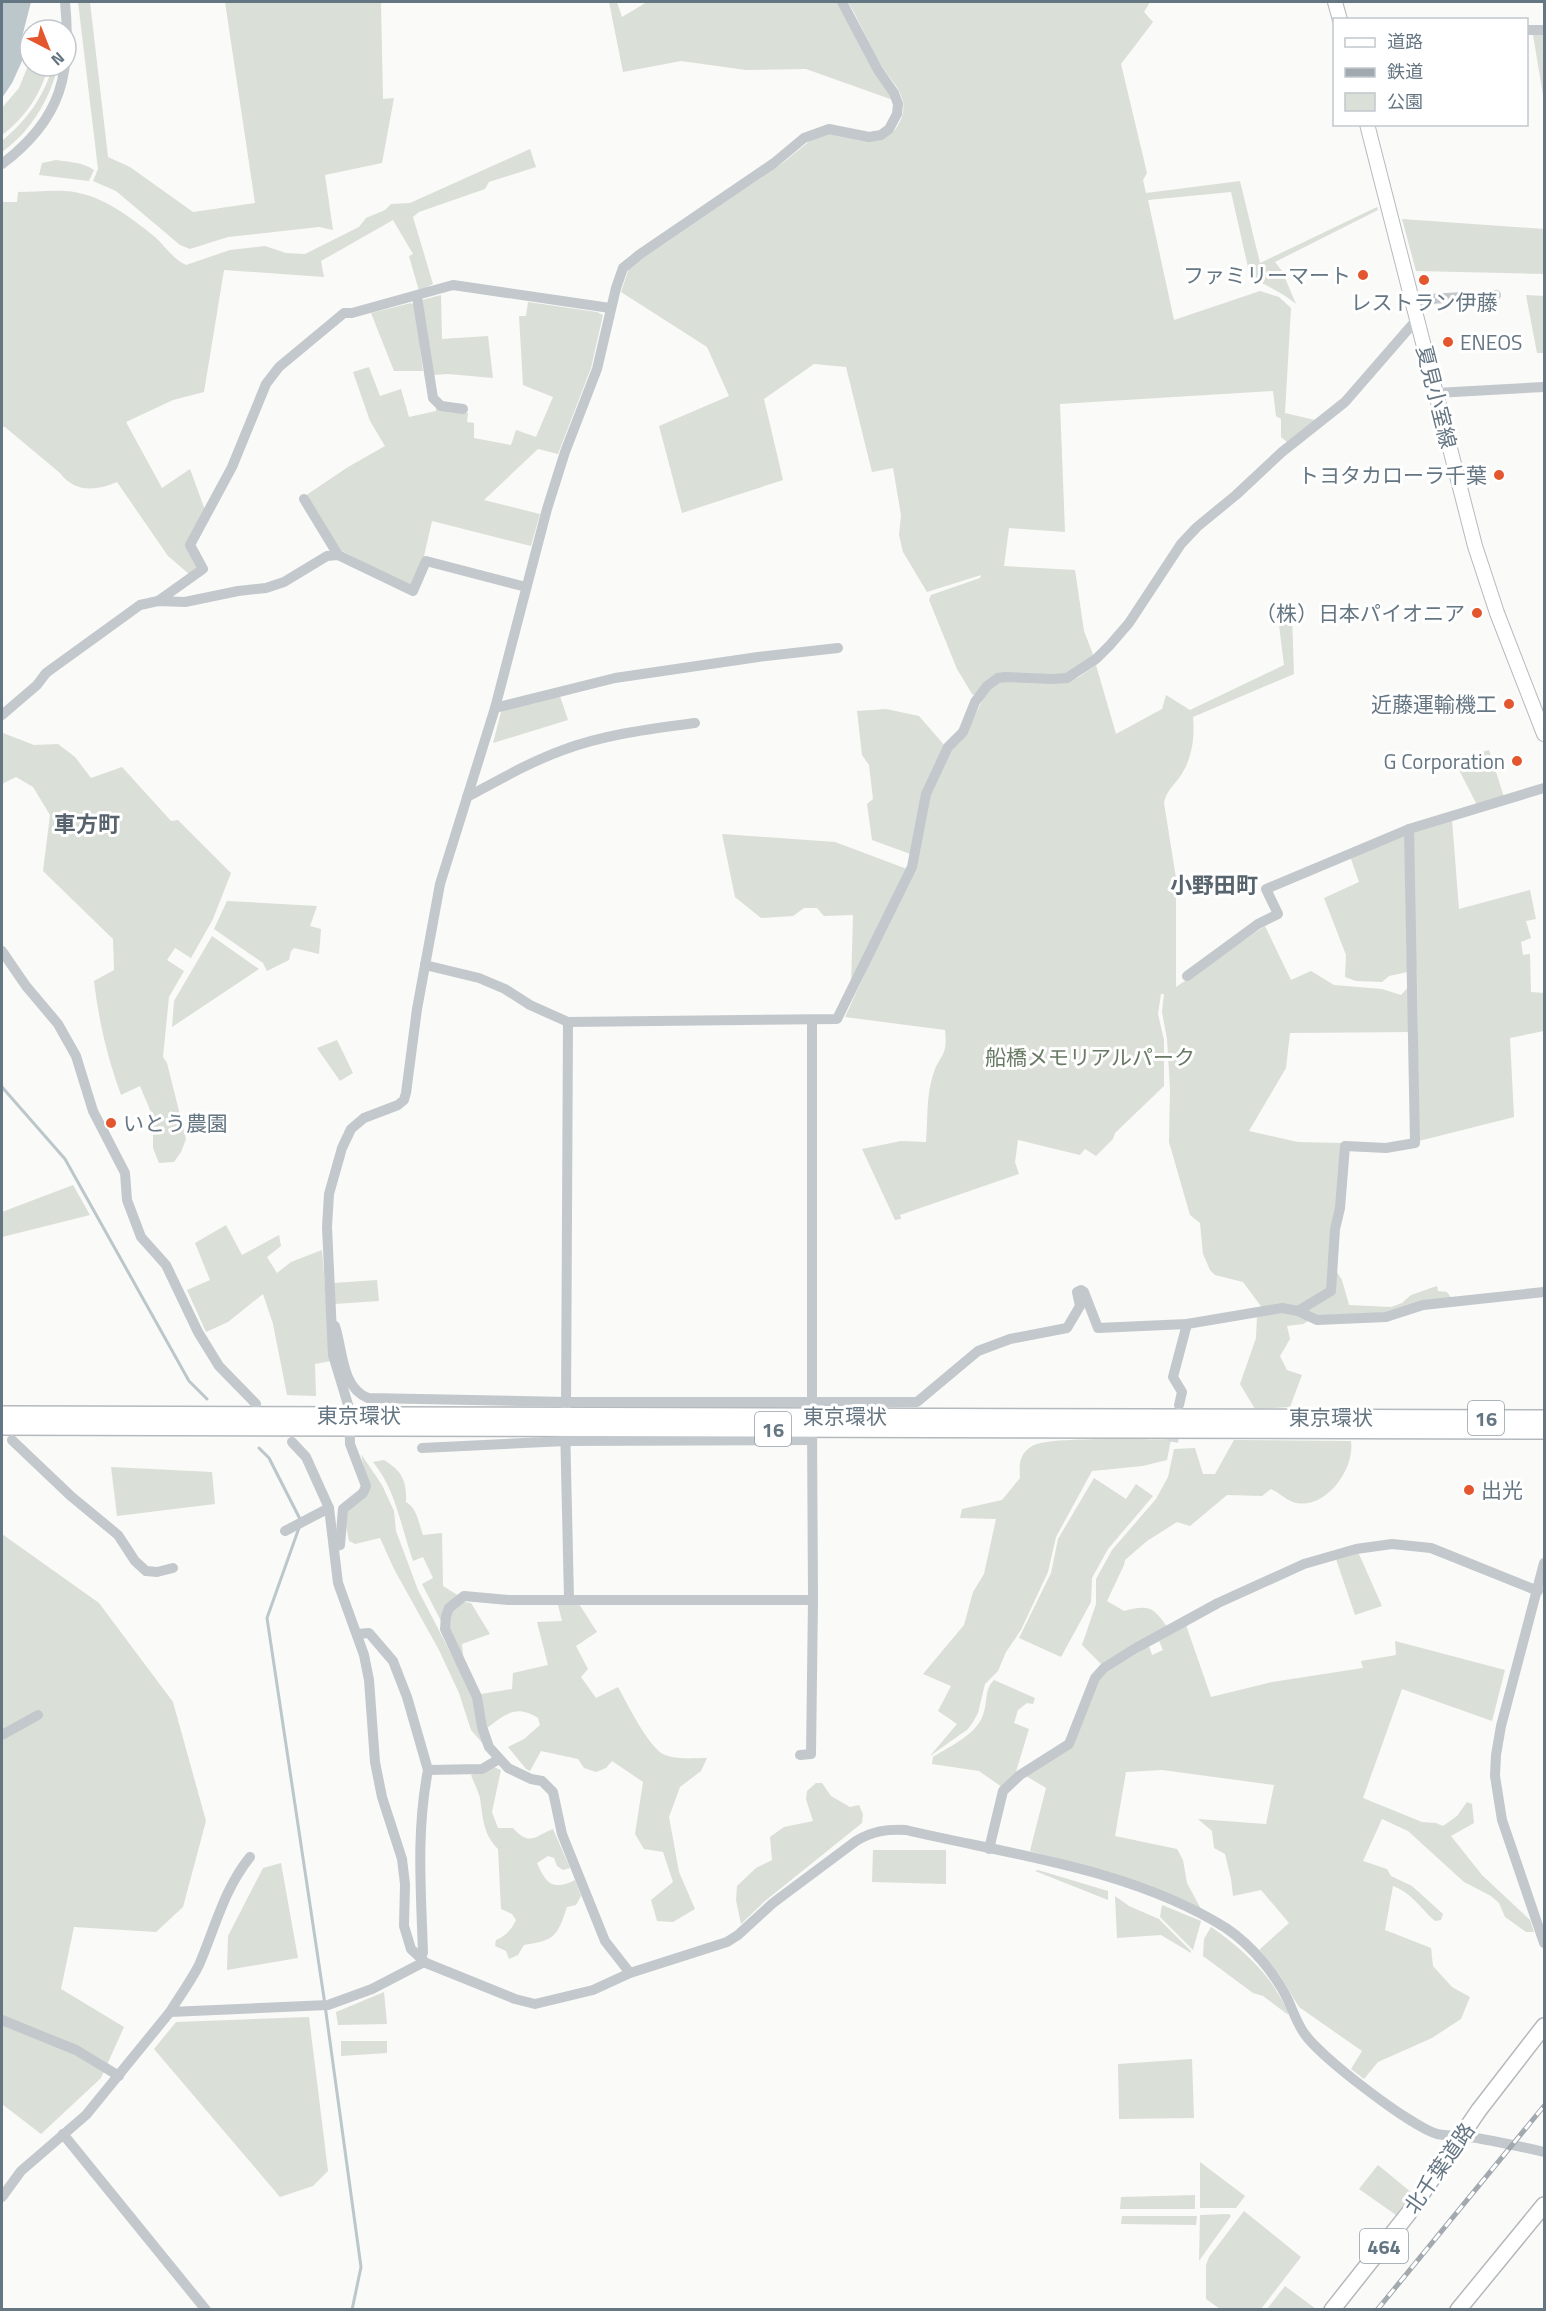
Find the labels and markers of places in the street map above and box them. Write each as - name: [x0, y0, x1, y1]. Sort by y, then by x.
- place label: ファミリーマート: [1183, 259, 1351, 291]
- marker: ファミリーマート: [1356, 268, 1370, 282]
- marker: レストラン伊藤: [1417, 273, 1431, 287]
- place label: レストラン伊藤: [1351, 286, 1498, 318]
- place label: ENEOS: [1460, 326, 1523, 358]
- marker: ENEOS: [1441, 335, 1455, 349]
- place label: トヨタカローラ千葉: [1298, 459, 1487, 491]
- marker: トヨタカローラ千葉: [1492, 468, 1506, 482]
- place label: （株）日本パイオニア: [1255, 597, 1465, 629]
- marker: （株）日本パイオニア: [1470, 606, 1484, 620]
- place label: 近藤運輸機工: [1371, 688, 1497, 720]
- marker: 近藤運輸機工: [1502, 697, 1516, 711]
- place label: G Corporation: [1384, 745, 1505, 777]
- marker: G Corporation: [1510, 754, 1524, 768]
- place label: いとう農園: [123, 1107, 228, 1139]
- marker: いとう農園: [104, 1116, 118, 1130]
- place label: 出光: [1481, 1474, 1523, 1506]
- marker: 出光: [1462, 1483, 1476, 1497]

